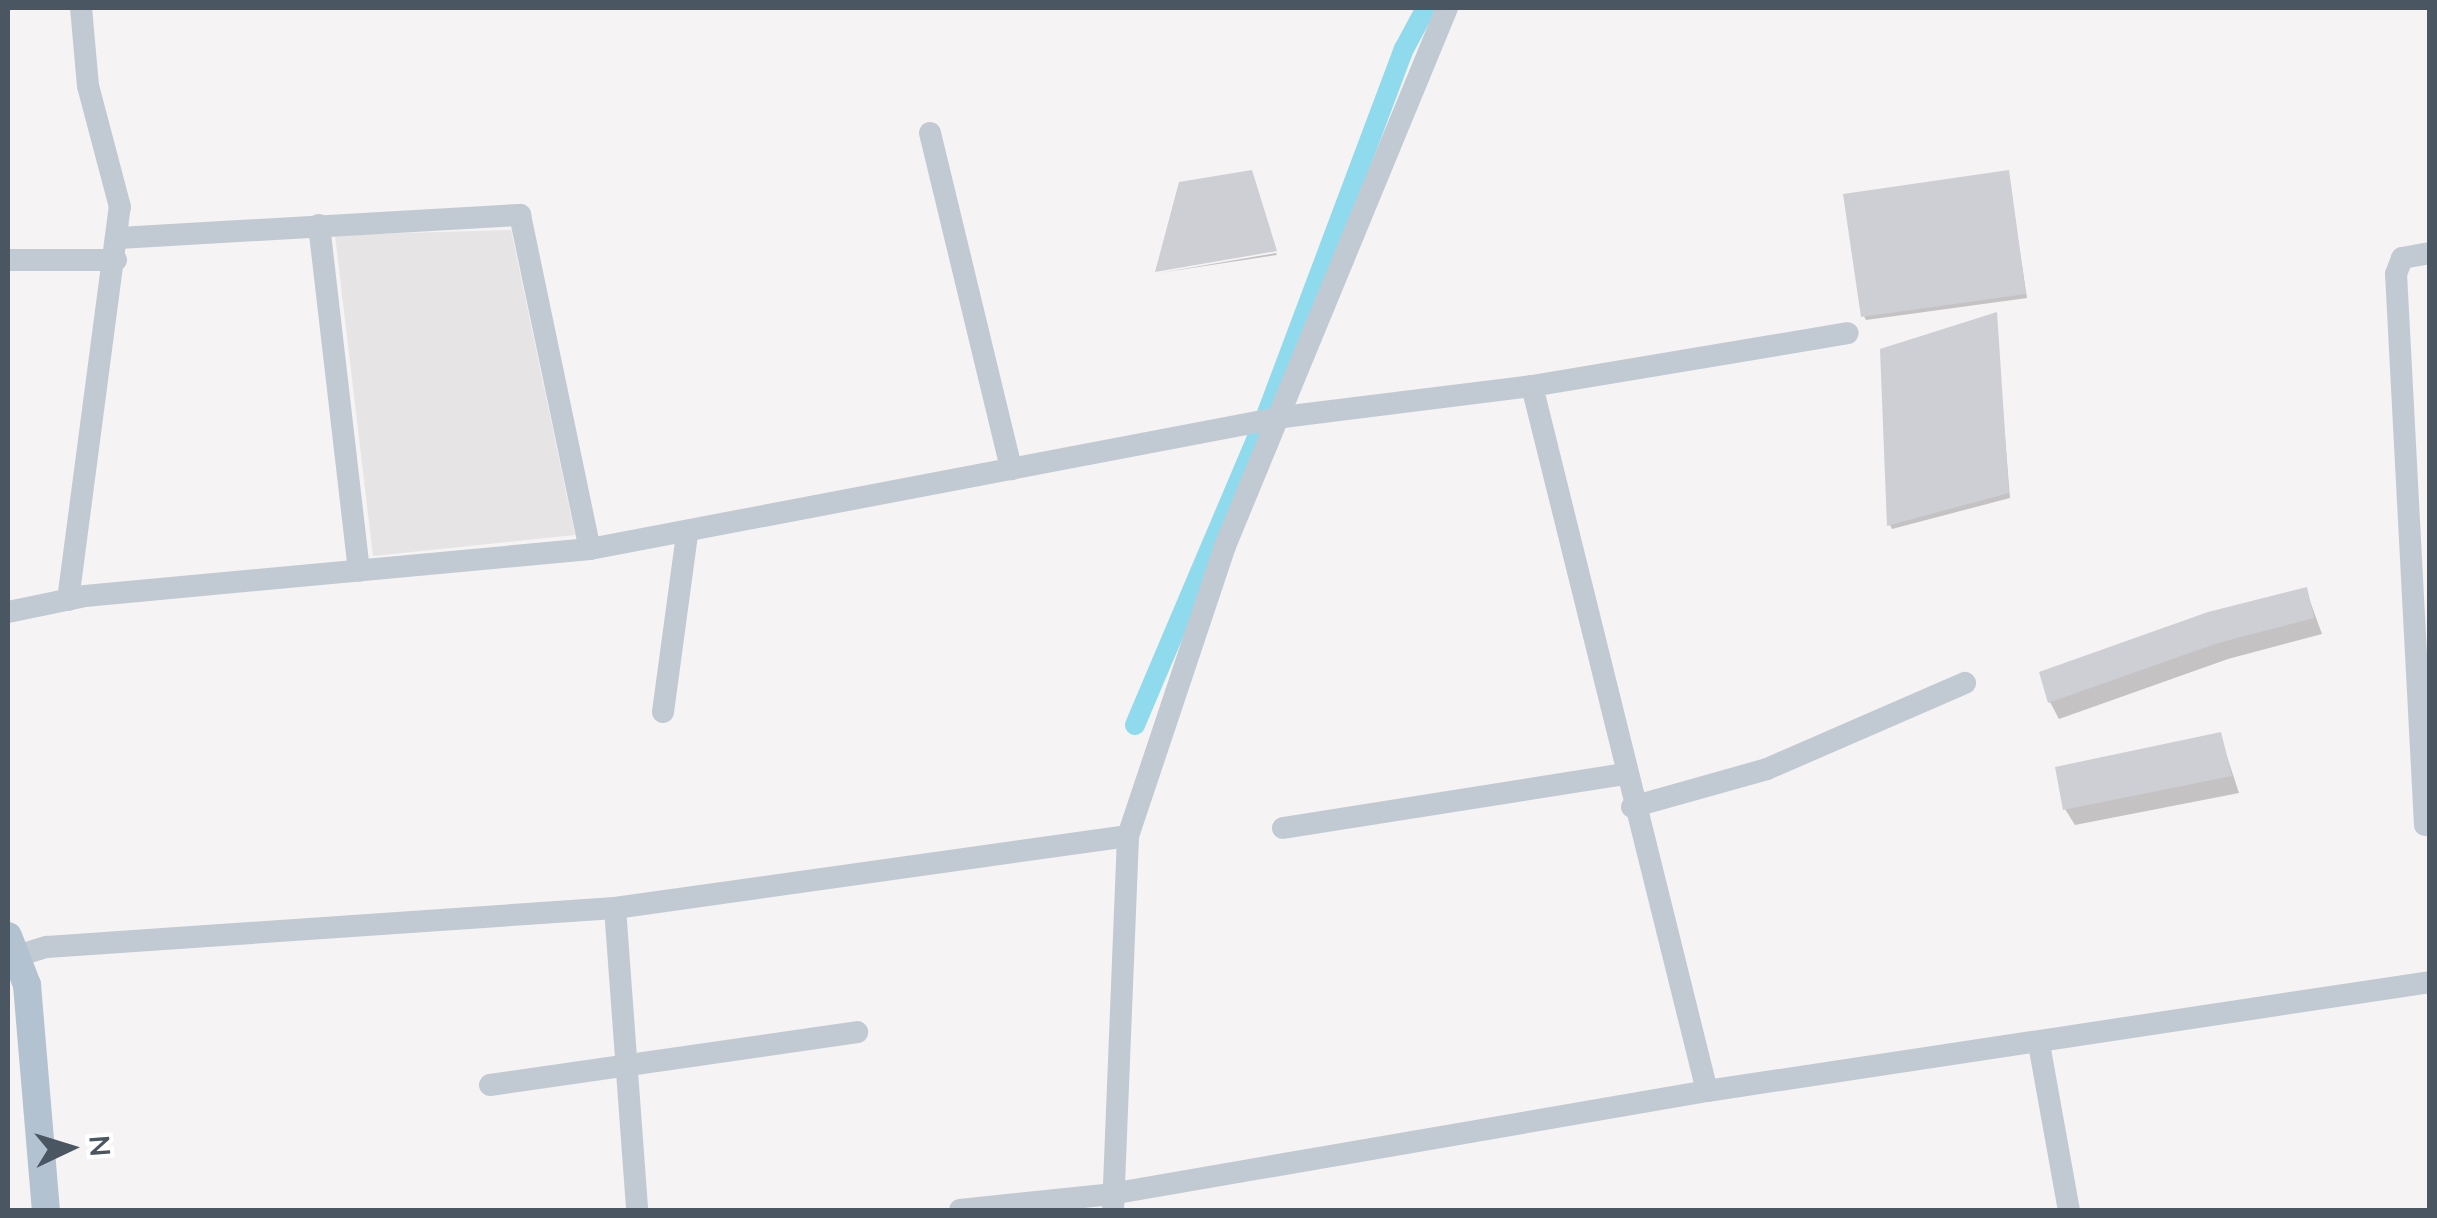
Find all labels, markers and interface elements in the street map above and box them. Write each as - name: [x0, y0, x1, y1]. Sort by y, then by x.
- north arrow: [20, 1098, 120, 1198]
- text: N: [82, 1134, 119, 1158]

